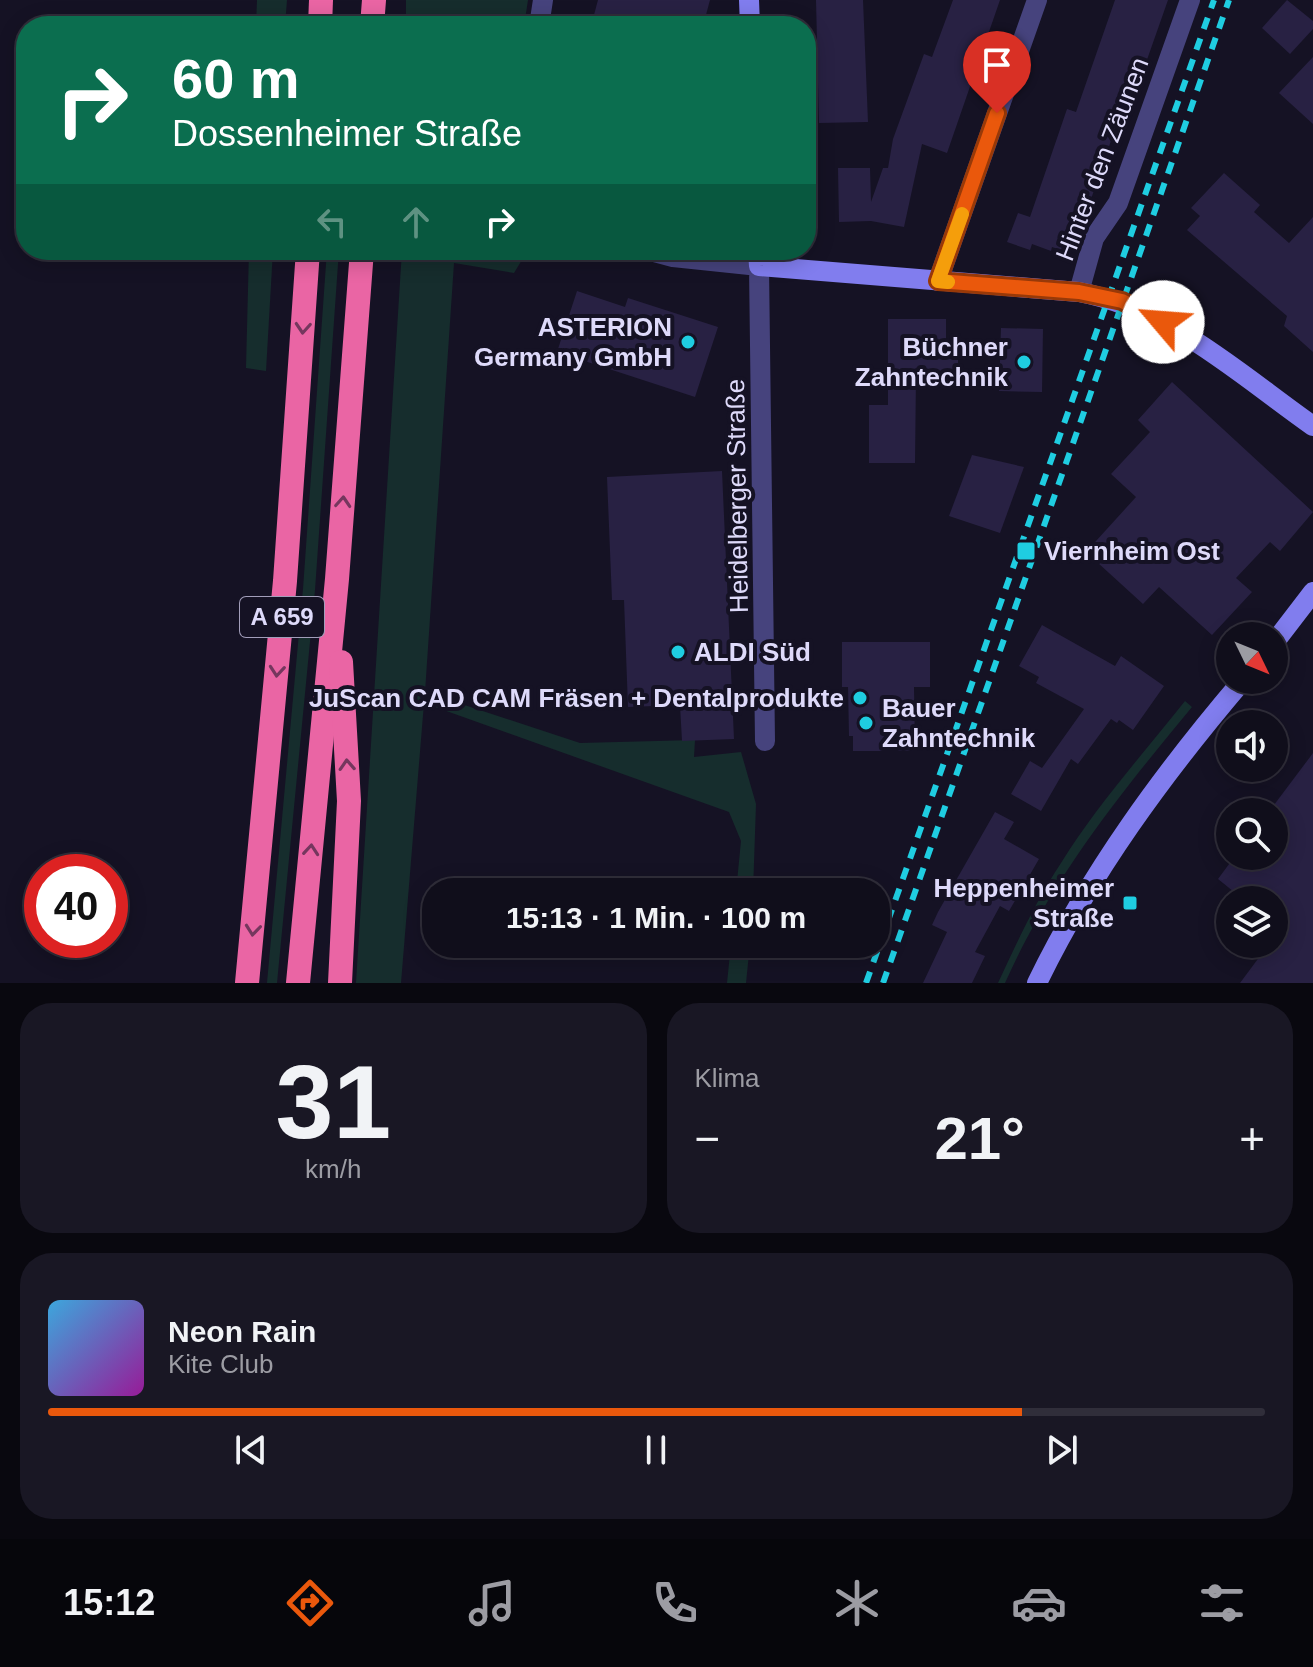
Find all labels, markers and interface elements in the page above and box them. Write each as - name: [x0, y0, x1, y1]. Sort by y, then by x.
- pin: [963, 31, 1031, 113]
- icon: arrive: [975, 43, 1019, 87]
- text: 60 m: [172, 47, 300, 110]
- icon: right: [40, 48, 144, 152]
- street label: Hinter den Zäunen: [1049, 53, 1155, 265]
- text: Dossenheimer Straße: [172, 113, 522, 154]
- icon: left: [310, 200, 354, 244]
- icon: ahead: [394, 200, 438, 244]
- icon: right: [478, 200, 522, 244]
- position arrow: [1121, 280, 1205, 364]
- place label: ASTERION Germany GmbH: [474, 312, 672, 372]
- one-way arrow: [295, 322, 312, 335]
- place label: Büchner Zahntechnik: [855, 332, 1009, 392]
- marker: ASTERION Germany GmbH: [679, 333, 697, 351]
- marker: Büchner Zahntechnik: [1015, 353, 1033, 371]
- street label: Heidelberger Straße: [720, 379, 754, 613]
- one-way arrow: [334, 495, 351, 508]
- place label: Viernheim Ost: [1044, 536, 1220, 566]
- marker: Viernheim Ost: [1015, 540, 1037, 562]
- road number: A 659: [240, 597, 324, 637]
- north arrow: [1216, 622, 1288, 694]
- map controls: [1216, 622, 1288, 958]
- place label: ALDI Süd: [694, 637, 811, 667]
- marker: ALDI Süd: [669, 643, 687, 661]
- one-way arrow: [269, 665, 286, 678]
- place label: JuScan CAD CAM Fräsen + Dentalprodukte: [309, 683, 844, 713]
- marker: JuScan CAD CAM Fräsen + Dentalprodukte: [851, 689, 869, 707]
- place label: Bauer Zahntechnik: [882, 693, 1036, 753]
- button: sound: [1216, 710, 1288, 782]
- marker: Bauer Zahntechnik: [857, 714, 875, 732]
- one-way arrow: [338, 758, 355, 771]
- button: search: [1216, 798, 1288, 870]
- one-way arrow: [303, 843, 320, 856]
- speed limit sign: 40: [24, 854, 128, 958]
- place label: Heppenheimer Straße: [933, 873, 1114, 933]
- button: layers: [1216, 886, 1288, 958]
- marker: Heppenheimer Straße: [1121, 894, 1139, 912]
- text: 15:13 · 1 Min. · 100 m: [506, 901, 806, 934]
- one-way arrow: [245, 924, 262, 937]
- text: 31: [275, 1044, 391, 1160]
- text: Klima: [695, 1063, 760, 1093]
- text: 21°: [934, 1105, 1025, 1172]
- text: −: [695, 1114, 720, 1163]
- text: +: [1239, 1114, 1265, 1163]
- text: km/h: [305, 1154, 361, 1184]
- text: Neon Rain: [168, 1315, 316, 1348]
- text: Kite Club: [168, 1349, 274, 1379]
- icon: previous: [229, 1428, 273, 1472]
- icon: pause: [634, 1428, 678, 1472]
- icon: next: [1040, 1428, 1084, 1472]
- icon: directions: [282, 1575, 338, 1631]
- icon: music: [464, 1575, 520, 1631]
- icon: phone: [647, 1575, 703, 1631]
- icon: climate: [829, 1575, 885, 1631]
- icon: car: [1011, 1575, 1067, 1631]
- icon: filters: [1194, 1575, 1250, 1631]
- text: 15:12: [63, 1582, 155, 1623]

